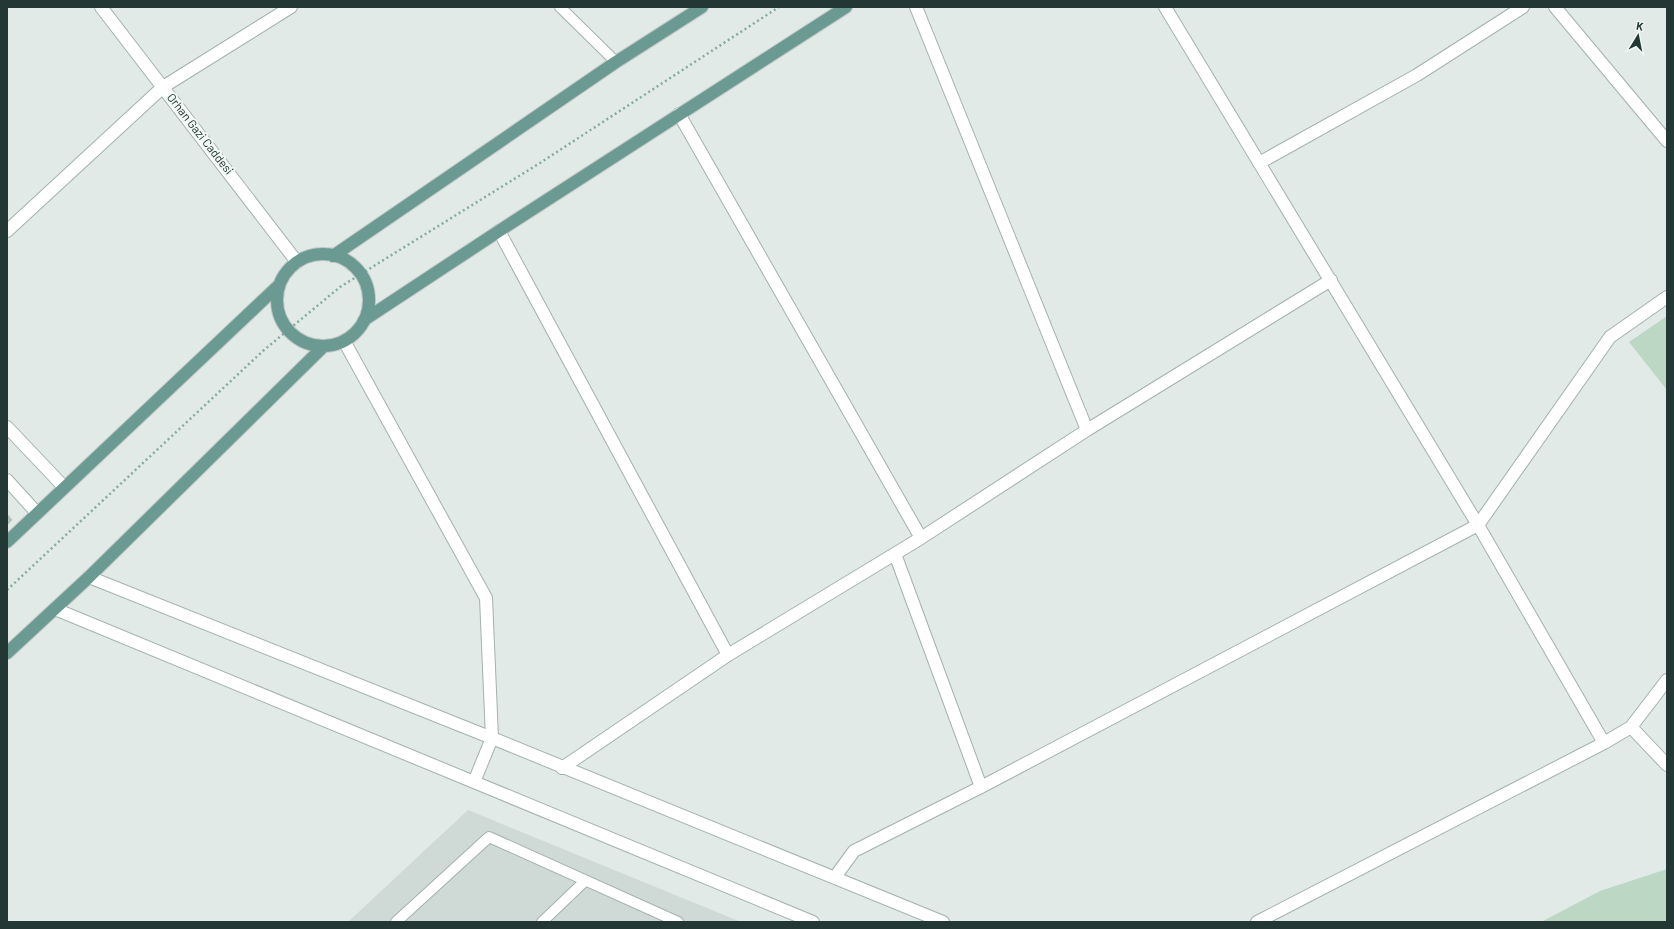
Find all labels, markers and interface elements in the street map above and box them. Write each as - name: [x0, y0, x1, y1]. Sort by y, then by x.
- north arrow: [1618, 16, 1658, 56]
- text: K: [1635, 19, 1644, 33]
- street label: Orhan Gazi Caddesi: [165, 90, 237, 177]

